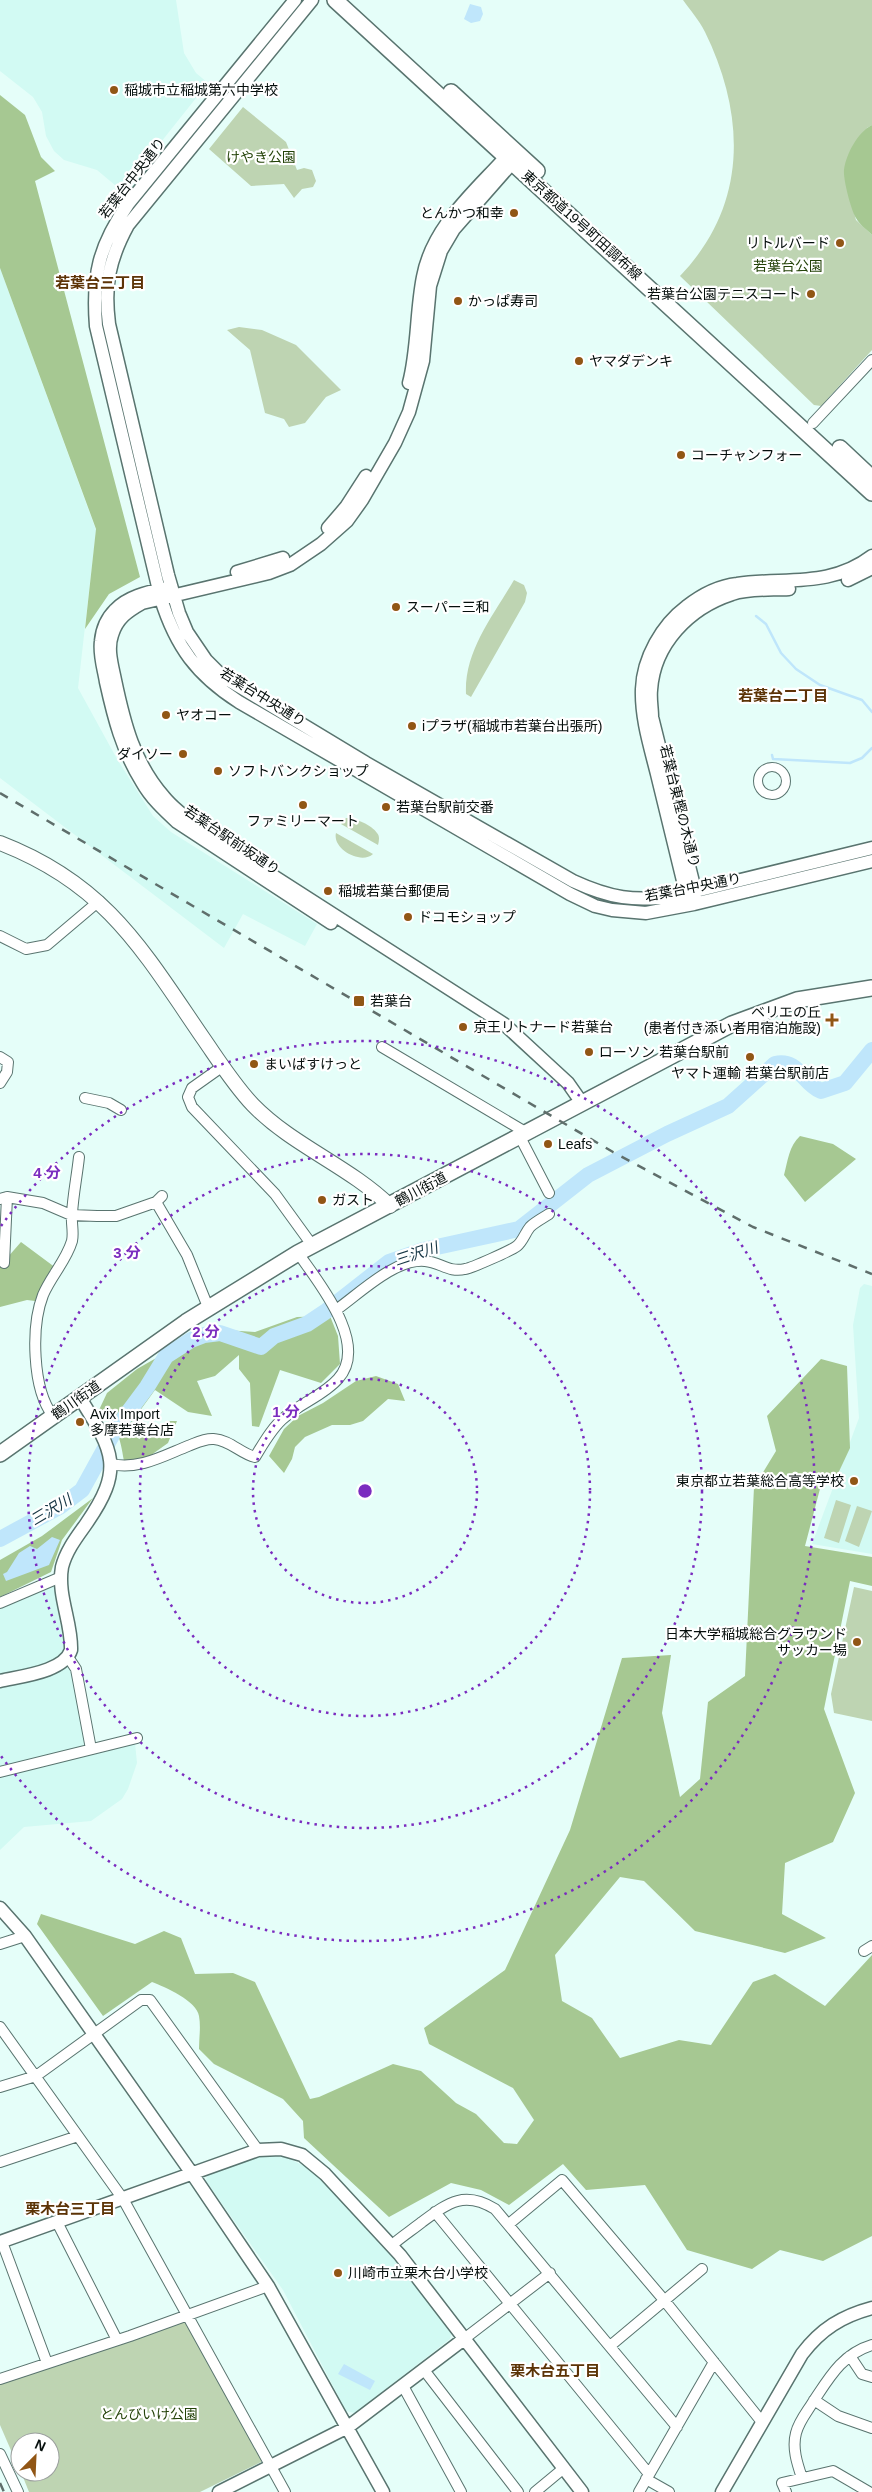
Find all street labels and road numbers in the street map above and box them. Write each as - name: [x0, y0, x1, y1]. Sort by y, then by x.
- street label: 若葉台中央通り: [96, 134, 168, 222]
- street label: 東京都道19号町田調布線: [519, 167, 645, 283]
- street label: 若葉台中央通り: [217, 664, 309, 730]
- street label: 若葉台東樫の木通り: [657, 743, 703, 869]
- street label: 若葉台駅前坂通り: [181, 802, 283, 878]
- street label: 若葉台中央通り: [643, 870, 743, 904]
- street label: 鶴川街道: [393, 1169, 449, 1209]
- street label: 鶴川街道: [48, 1377, 104, 1423]

